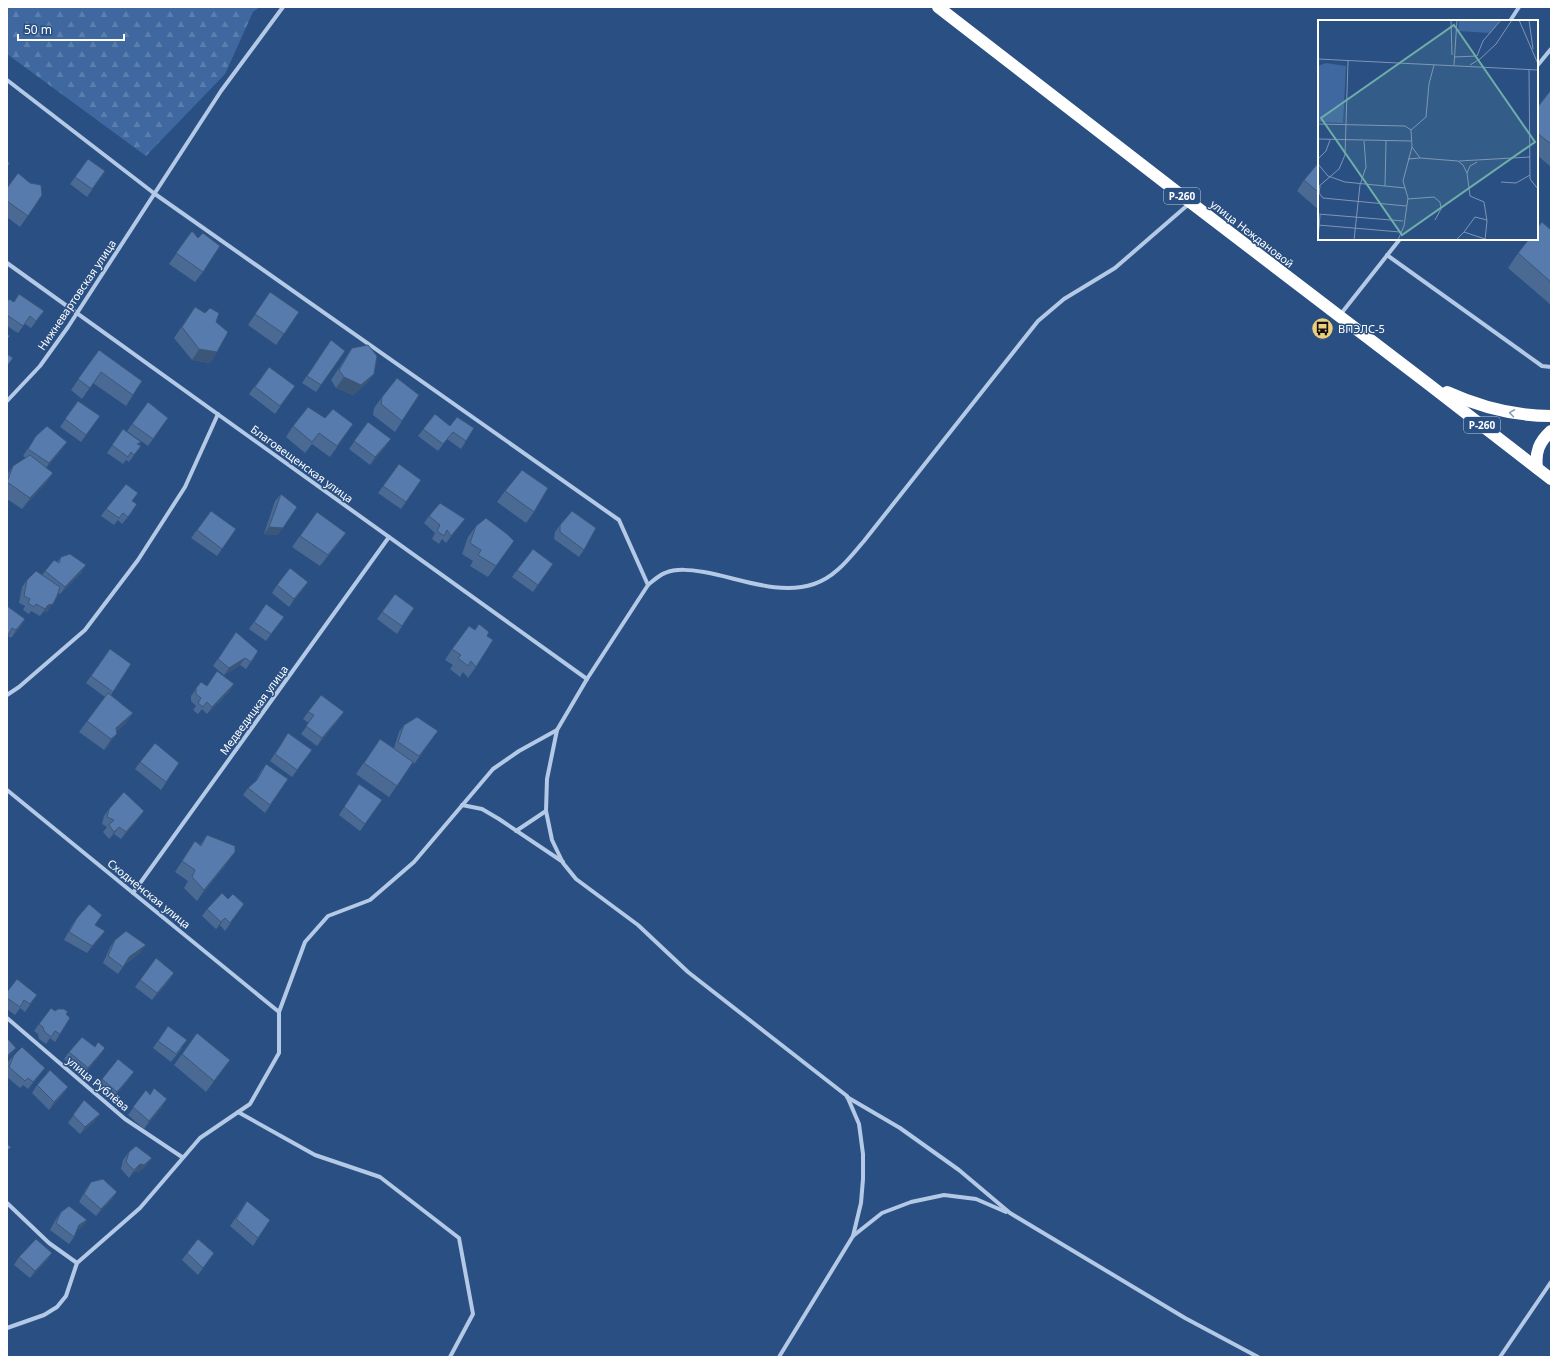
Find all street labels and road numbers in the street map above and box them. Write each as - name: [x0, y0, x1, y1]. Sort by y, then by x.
- road number: Р-260: [1164, 188, 1200, 204]
- street label: улица Неждановой: [1207, 196, 1297, 271]
- street label: Нижневартовская улица: [34, 236, 119, 353]
- road number: Р-260: [1464, 417, 1500, 433]
- street label: Благовещенская улица: [248, 421, 356, 506]
- street label: Медведицкая улица: [216, 662, 291, 757]
- street label: Сходненская улица: [105, 855, 194, 932]
- street label: улица Рублёва: [64, 1053, 133, 1114]

